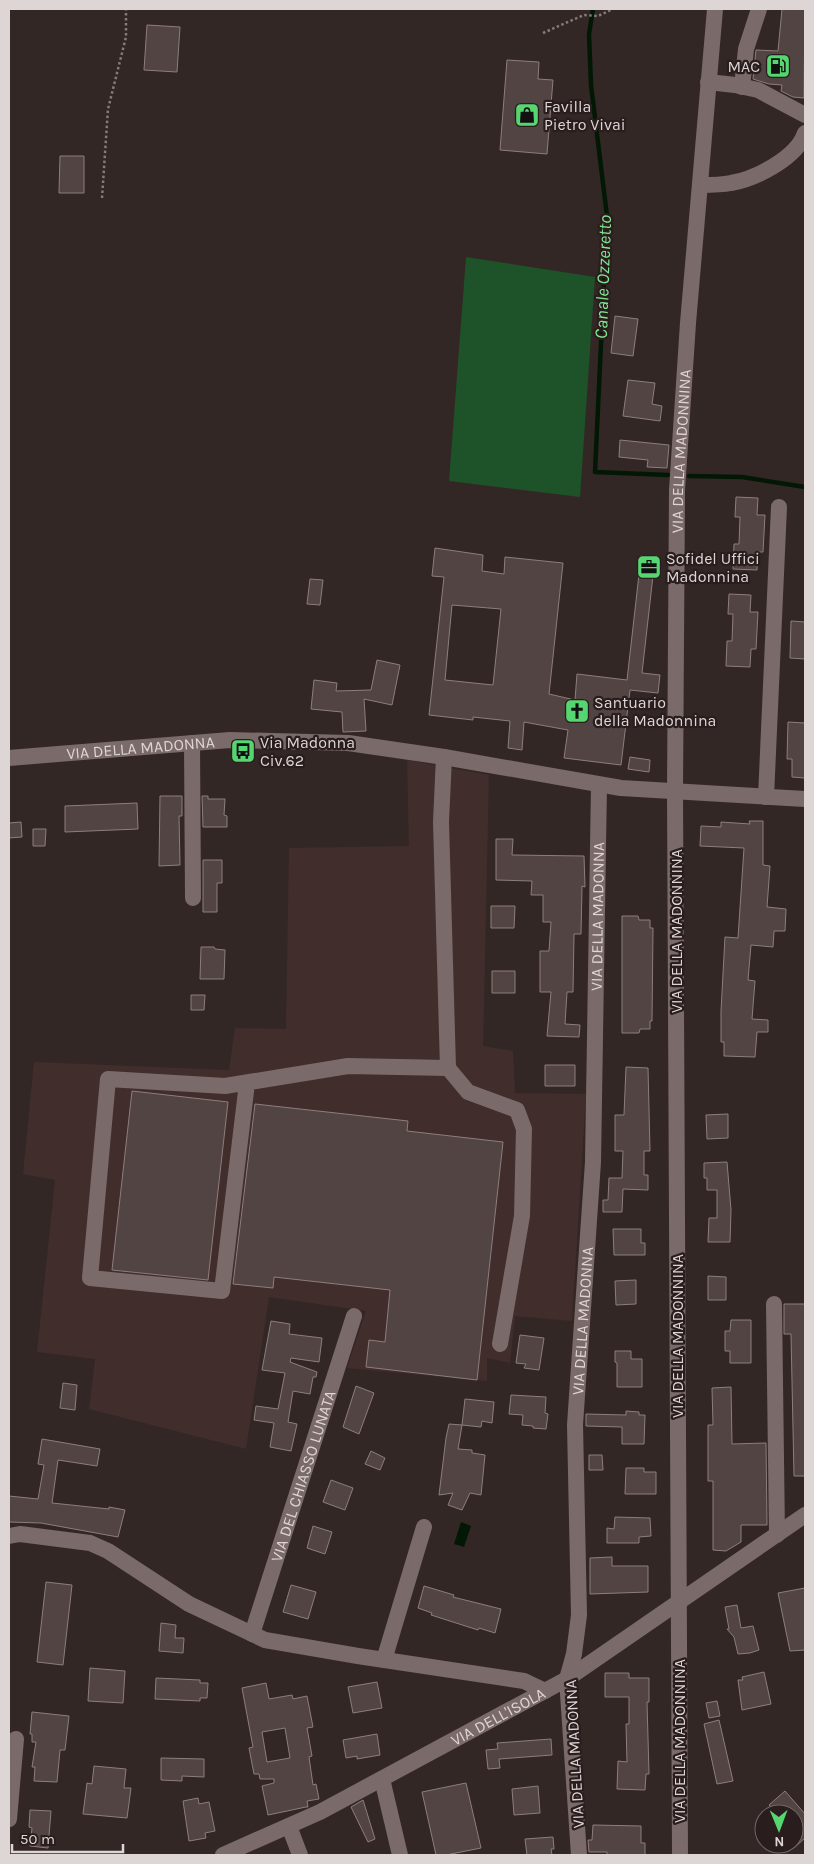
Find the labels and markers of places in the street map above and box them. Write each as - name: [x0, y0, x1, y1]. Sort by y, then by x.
- fuel station icon: MAC: [765, 53, 791, 79]
- place label: MAC: [727, 57, 760, 76]
- place label: Favilla Pietro Vivai: [544, 97, 626, 134]
- shop icon: Favilla Pietro Vivai: [514, 102, 540, 128]
- place label: Sofidel Uffici Madonnina: [666, 549, 760, 586]
- office icon: Sofidel Uffici Madonnina: [636, 554, 662, 580]
- place label: Santuario della Madonnina: [594, 693, 716, 730]
- church icon: Santuario della Madonnina: [564, 698, 590, 724]
- place label: Via Madonna Civ.62: [260, 733, 355, 770]
- bus stop icon: Via Madonna Civ.62: [230, 738, 256, 764]

